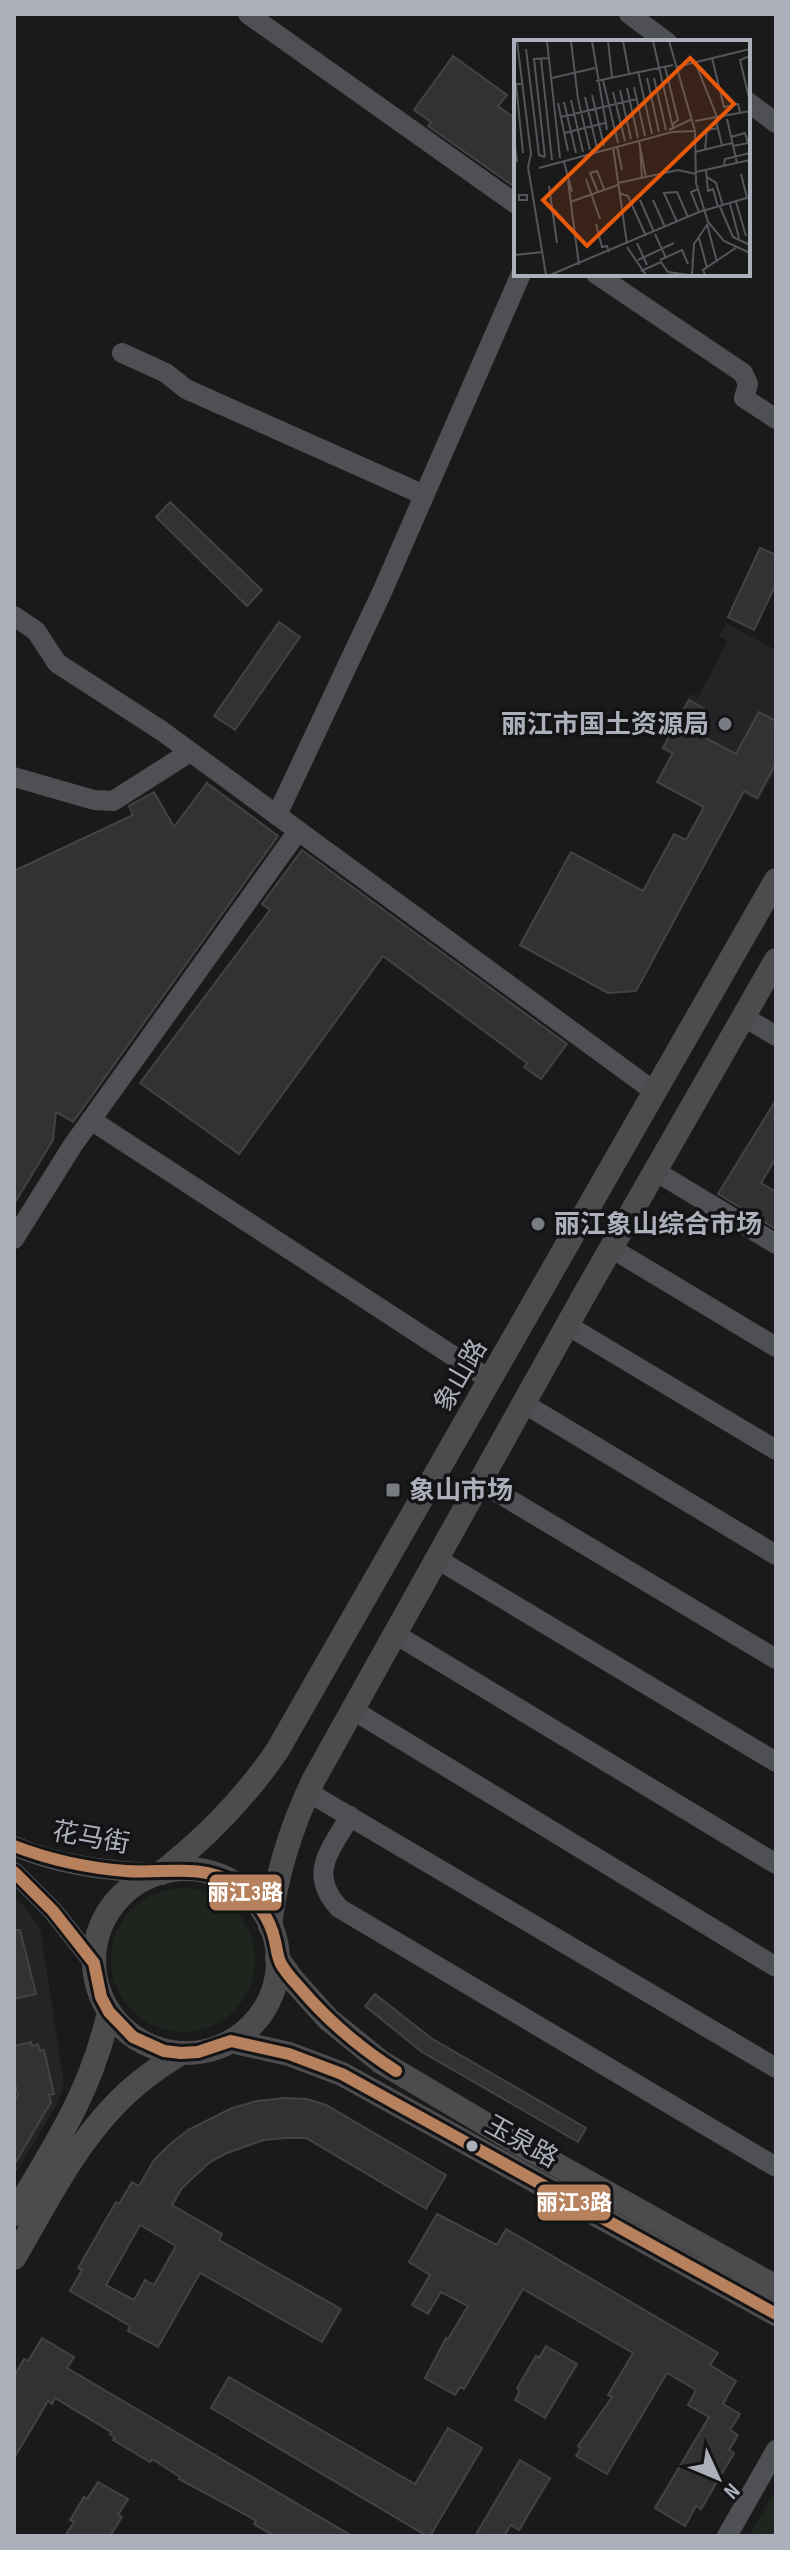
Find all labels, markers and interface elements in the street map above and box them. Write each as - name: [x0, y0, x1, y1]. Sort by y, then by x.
- inset map: [514, 40, 750, 276]
- place label: 丽江市国土资源局: [501, 710, 709, 741]
- marker: 丽江市国土资源局: [716, 715, 734, 733]
- place label: 丽江象山综合市场: [554, 1210, 762, 1241]
- marker: 丽江象山综合市场: [529, 1215, 547, 1233]
- street label: 象山路: [428, 1334, 494, 1417]
- place label: 象山市场: [409, 1476, 513, 1507]
- marker: 象山市场: [384, 1481, 402, 1499]
- street label: 花马街: [50, 1816, 132, 1861]
- line badge: 丽江3路: [208, 1873, 283, 1912]
- text: 丽江3路: [207, 1880, 283, 1907]
- street label: 玉泉路: [480, 2110, 563, 2175]
- unlabelled marker: [464, 2138, 480, 2154]
- line badge: 丽江3路: [536, 2183, 612, 2222]
- text: 丽江3路: [536, 2190, 612, 2217]
- north arrow: [678, 2438, 758, 2518]
- text: N: [718, 2477, 745, 2504]

